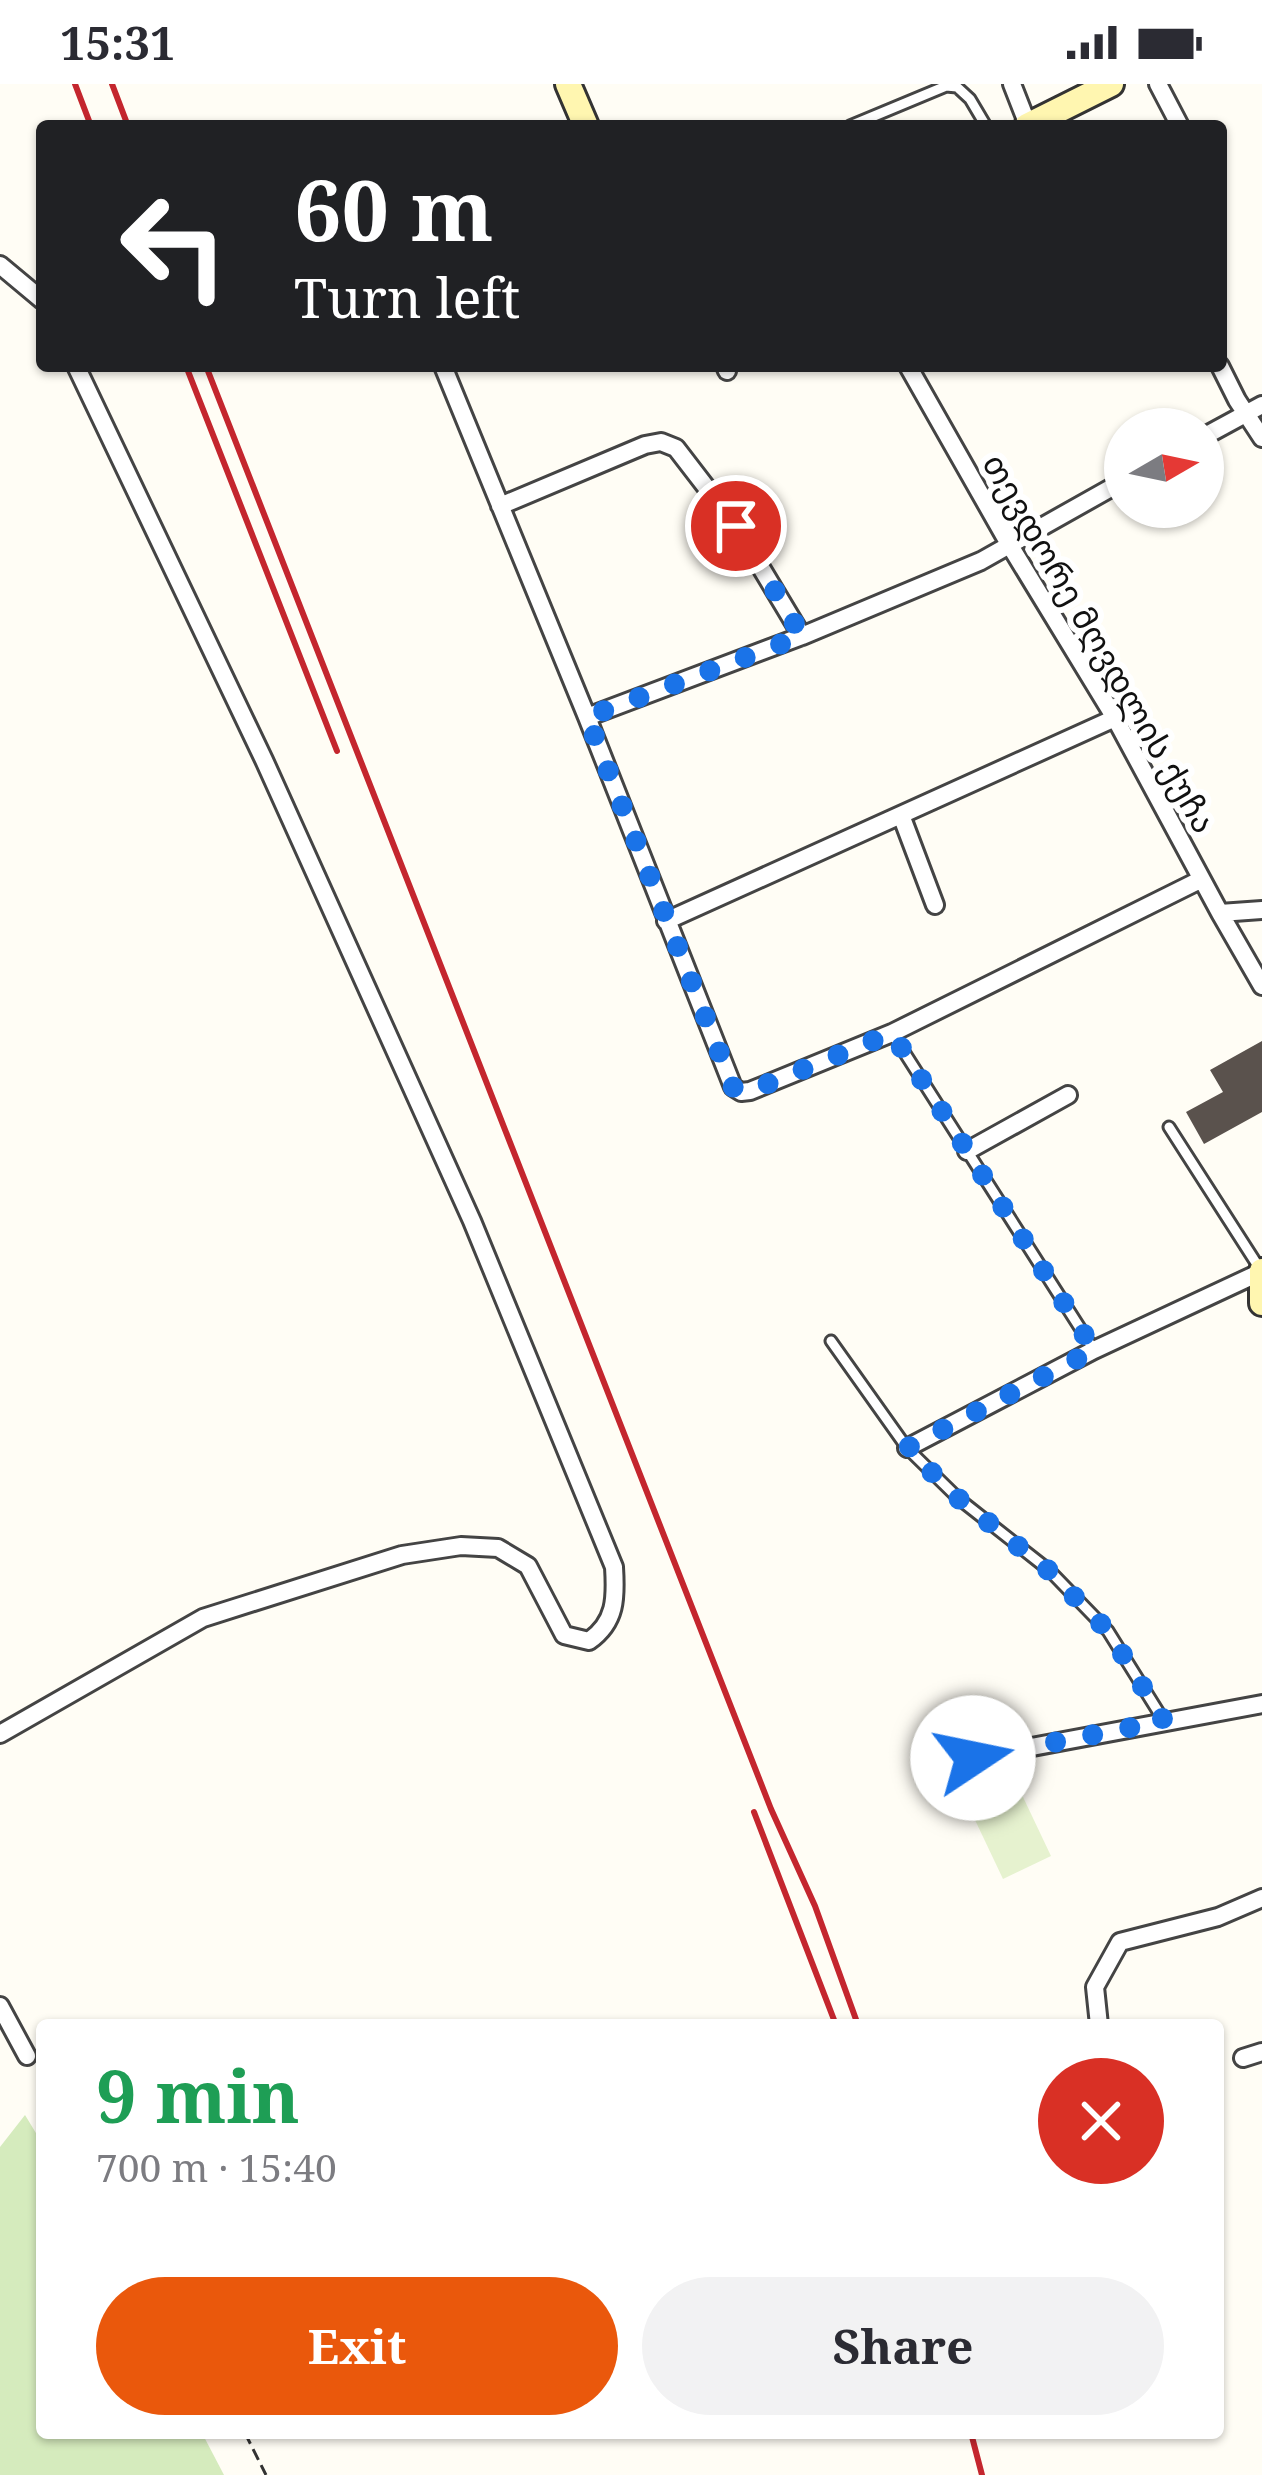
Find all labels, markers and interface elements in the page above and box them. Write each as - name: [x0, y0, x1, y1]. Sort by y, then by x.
- text: 15:31: [60, 12, 175, 73]
- text: 60 m: [294, 151, 494, 266]
- icon: left: [96, 168, 252, 324]
- text: Turn left: [294, 260, 520, 334]
- north arrow: [1104, 408, 1224, 528]
- map controls: [1104, 408, 1224, 528]
- street label: თევდორე მღვდლის ქუჩა: [973, 445, 1227, 841]
- pin: [685, 475, 787, 577]
- icon: arrive: [703, 493, 769, 559]
- position arrow: [910, 1695, 1036, 1821]
- text: 9 min: [96, 2046, 300, 2144]
- button: close: [1038, 2058, 1164, 2184]
- text: 700 m · 15:40: [96, 2140, 337, 2193]
- button: Exit: [96, 2277, 618, 2415]
- button: Share: [642, 2277, 1164, 2415]

